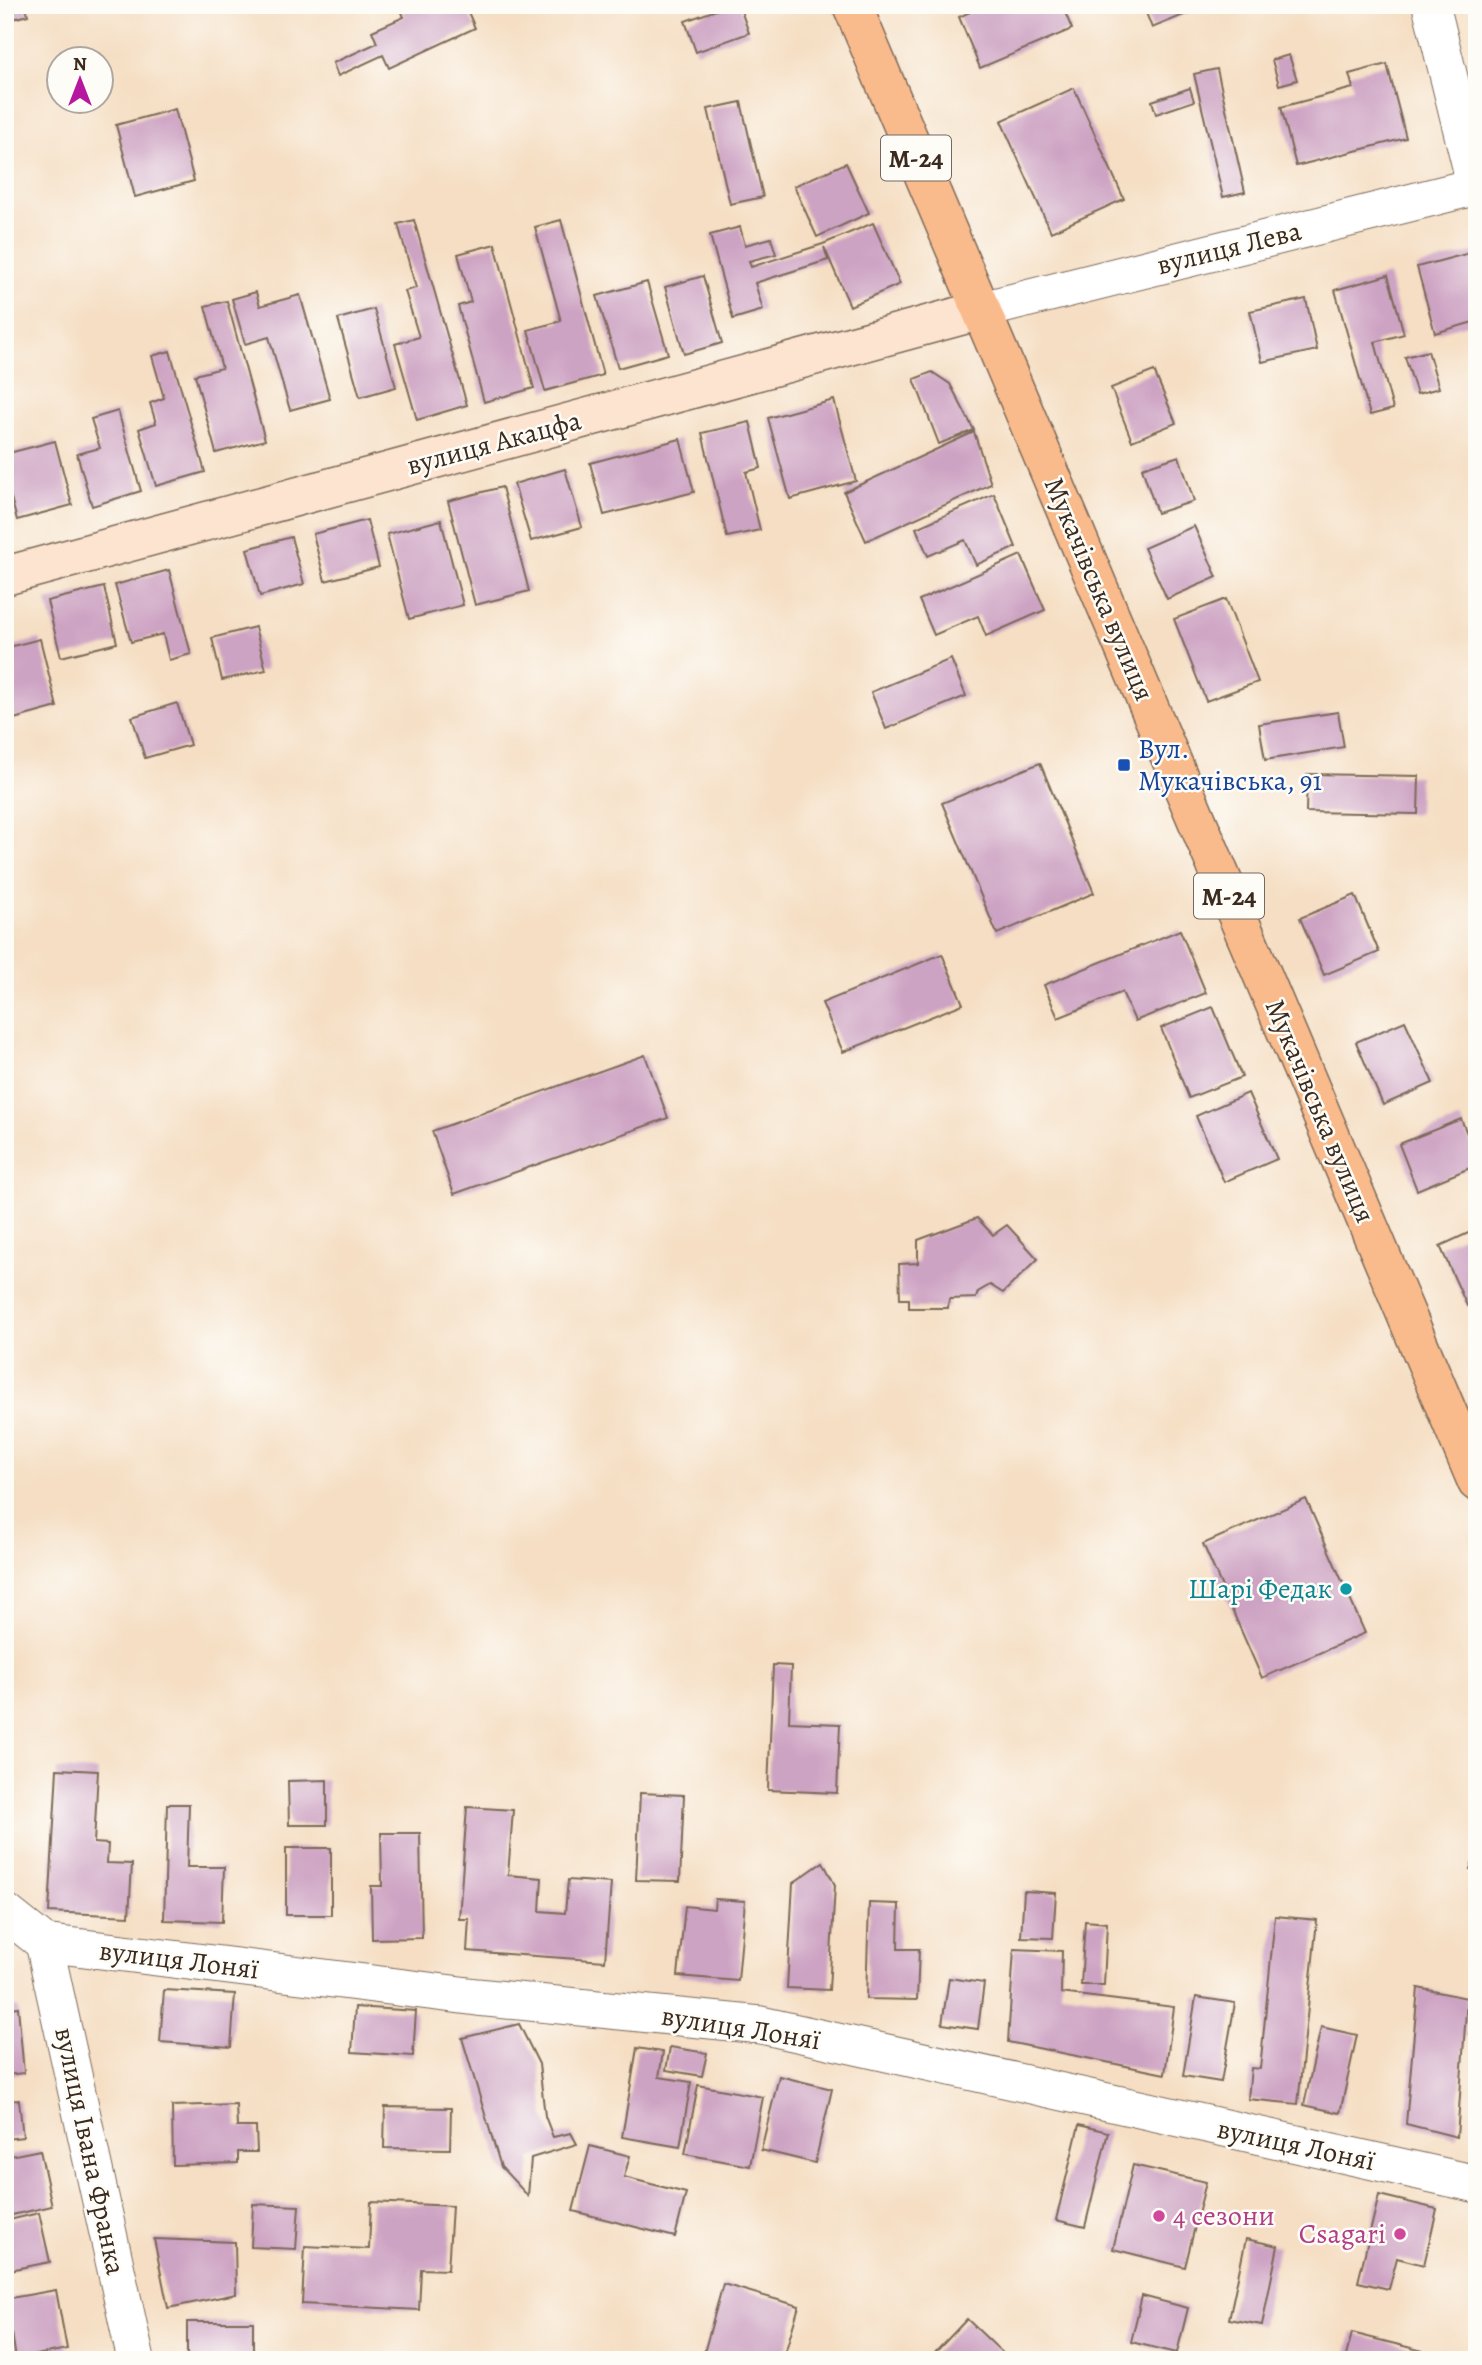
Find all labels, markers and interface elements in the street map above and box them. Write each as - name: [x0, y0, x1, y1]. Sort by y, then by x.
- north arrow: [46, 46, 116, 116]
- text: N: [73, 51, 87, 77]
- road number: М-24: [881, 136, 951, 181]
- street label: вулиця Лева: [1153, 212, 1305, 284]
- street label: вулиця Акацфа: [403, 401, 586, 485]
- street label: Мукачівська вулиця: [1035, 471, 1163, 707]
- place label: Вул. Мукачівська, 91: [1138, 730, 1322, 800]
- marker: Вул. Мукачівська, 91: [1116, 757, 1132, 773]
- road number: М-24: [1194, 874, 1264, 918]
- street label: Мукачівська вулиця: [1256, 993, 1384, 1229]
- place label: Шарі Федак: [1188, 1570, 1332, 1608]
- marker: Шарі Федак: [1338, 1581, 1354, 1597]
- street label: вулиця Лоняї: [97, 1931, 261, 1989]
- street label: вулиця Лоняї: [659, 1997, 823, 2059]
- street label: вулиця Івана Франка: [45, 2024, 135, 2278]
- street label: вулиця Лоняї: [1214, 2110, 1379, 2180]
- place label: 4 сезони: [1173, 2197, 1275, 2235]
- marker: 4 сезони: [1151, 2208, 1167, 2224]
- place label: Csagari: [1299, 2215, 1386, 2253]
- marker: Csagari: [1392, 2226, 1408, 2242]

